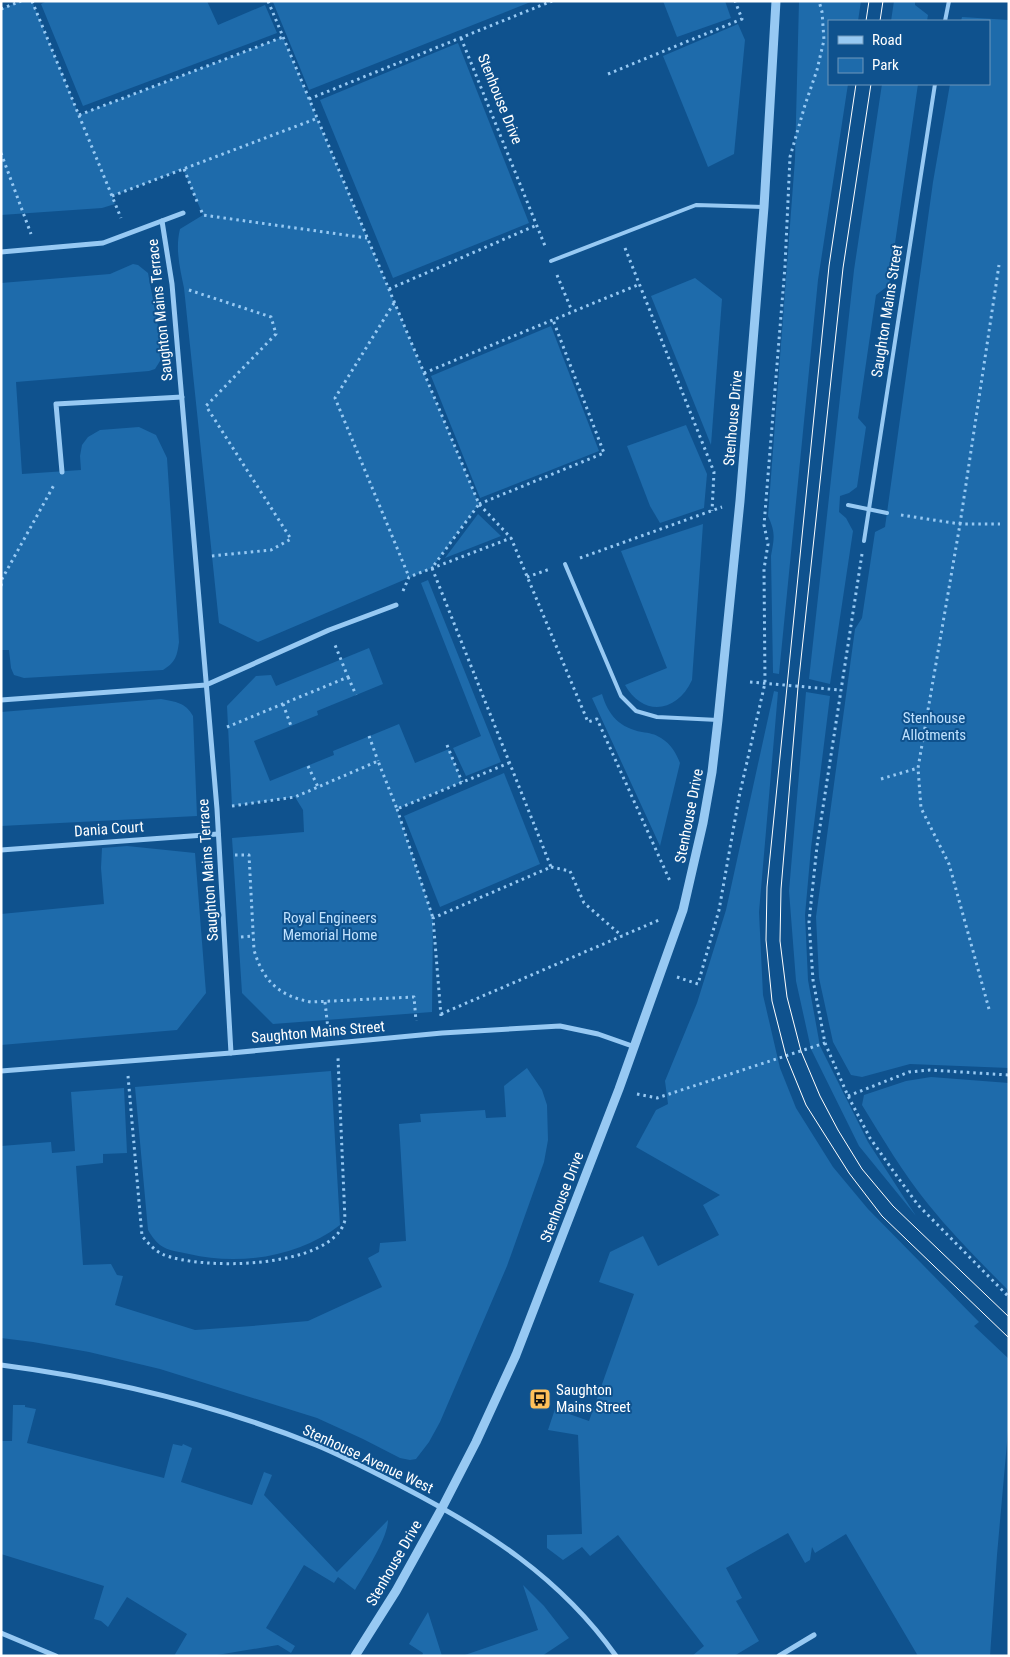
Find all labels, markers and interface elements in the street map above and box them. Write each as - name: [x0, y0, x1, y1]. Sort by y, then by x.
- legend: [828, 20, 990, 85]
- text: Road: [872, 31, 902, 49]
- street label: Stenhouse Drive: [474, 51, 526, 147]
- text: Park: [872, 56, 899, 74]
- street label: Saughton Mains Terrace: [144, 238, 176, 382]
- street label: Saughton Mains Street: [868, 243, 906, 379]
- street label: Stenhouse Drive: [720, 370, 746, 466]
- park label: Stenhouse Allotments: [902, 709, 966, 744]
- street label: Stenhouse Drive: [671, 767, 707, 865]
- street label: Saughton Mains Terrace: [194, 798, 222, 942]
- street label: Dania Court: [74, 818, 144, 840]
- park label: Royal Engineers Memorial Home: [283, 909, 377, 944]
- street label: Saughton Mains Street: [250, 1017, 386, 1047]
- street label: Stenhouse Drive: [536, 1149, 588, 1245]
- place label: Saughton Mains Street: [556, 1381, 631, 1416]
- bus stop icon: Saughton Mains Street: [528, 1387, 552, 1411]
- street label: Stenhouse Avenue West: [300, 1421, 436, 1497]
- street label: Stenhouse Drive: [362, 1517, 426, 1609]

